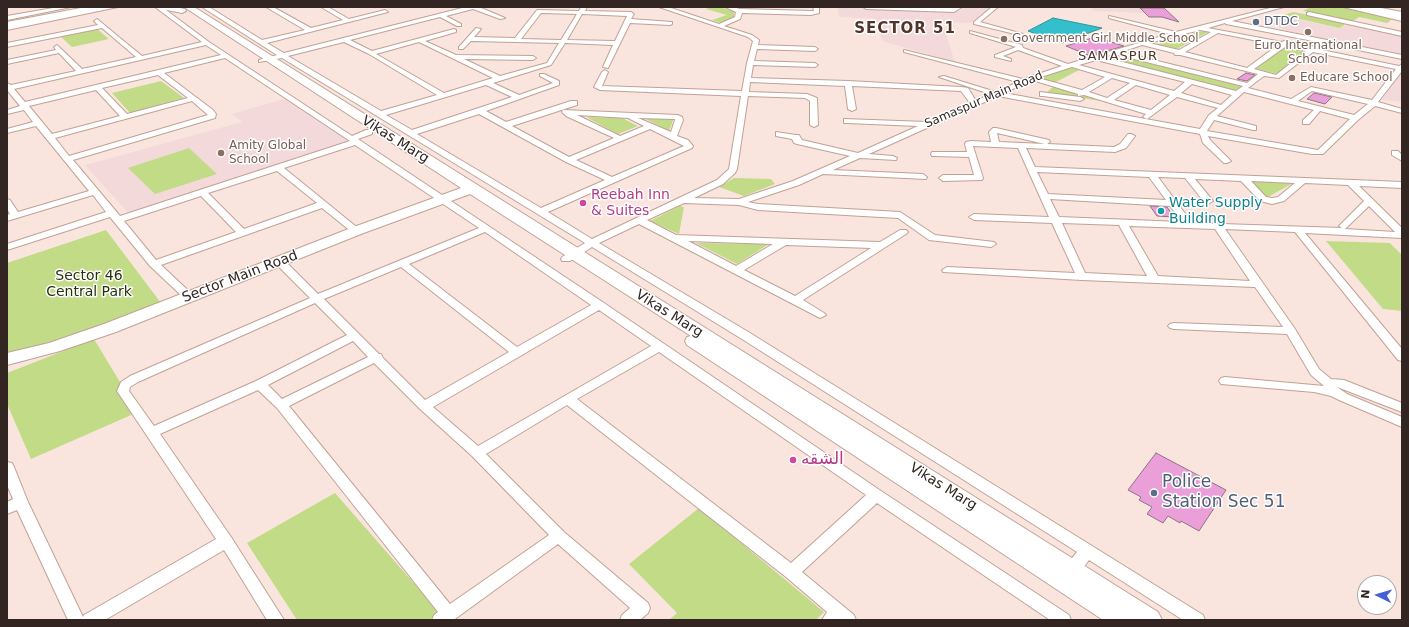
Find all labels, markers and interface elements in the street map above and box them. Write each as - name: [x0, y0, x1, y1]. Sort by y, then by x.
- place label: DTDC: [1264, 15, 1298, 29]
- marker: DTDC: [1251, 17, 1261, 27]
- district label: SECTOR 51: [854, 20, 956, 38]
- marker: Euro International School: [1303, 27, 1313, 37]
- place label: Government Girl Middle School: [1012, 32, 1199, 46]
- marker: Government Girl Middle School: [999, 34, 1009, 44]
- place label: Euro International School: [1254, 39, 1362, 67]
- district label: SAMASPUR: [1078, 49, 1158, 65]
- street label: Samaspur Main Road: [923, 69, 1045, 131]
- place label: Educare School: [1300, 71, 1392, 85]
- marker: Educare School: [1287, 73, 1297, 83]
- street label: Vikas Marg: [358, 113, 432, 167]
- place label: Amity Global School: [229, 139, 306, 167]
- marker: Amity Global School: [216, 148, 226, 158]
- place label: Reebah Inn & Suites: [591, 187, 670, 220]
- place label: Water Supply Building: [1169, 195, 1263, 228]
- marker: Reebah Inn & Suites: [578, 198, 588, 208]
- marker: Water Supply Building: [1156, 206, 1166, 216]
- street label: Sector Main Road: [180, 247, 300, 307]
- park label: Sector 46 Central Park: [46, 268, 132, 300]
- street label: Vikas Marg: [632, 287, 706, 341]
- place label: الشقه: [801, 450, 844, 470]
- marker: الشقه: [788, 455, 798, 465]
- street label: Vikas Marg: [906, 460, 980, 514]
- place label: Police Station Sec 51: [1162, 473, 1285, 513]
- marker: Police Station Sec 51: [1149, 488, 1159, 498]
- north arrow: [1357, 575, 1397, 615]
- text: N: [1359, 589, 1372, 599]

